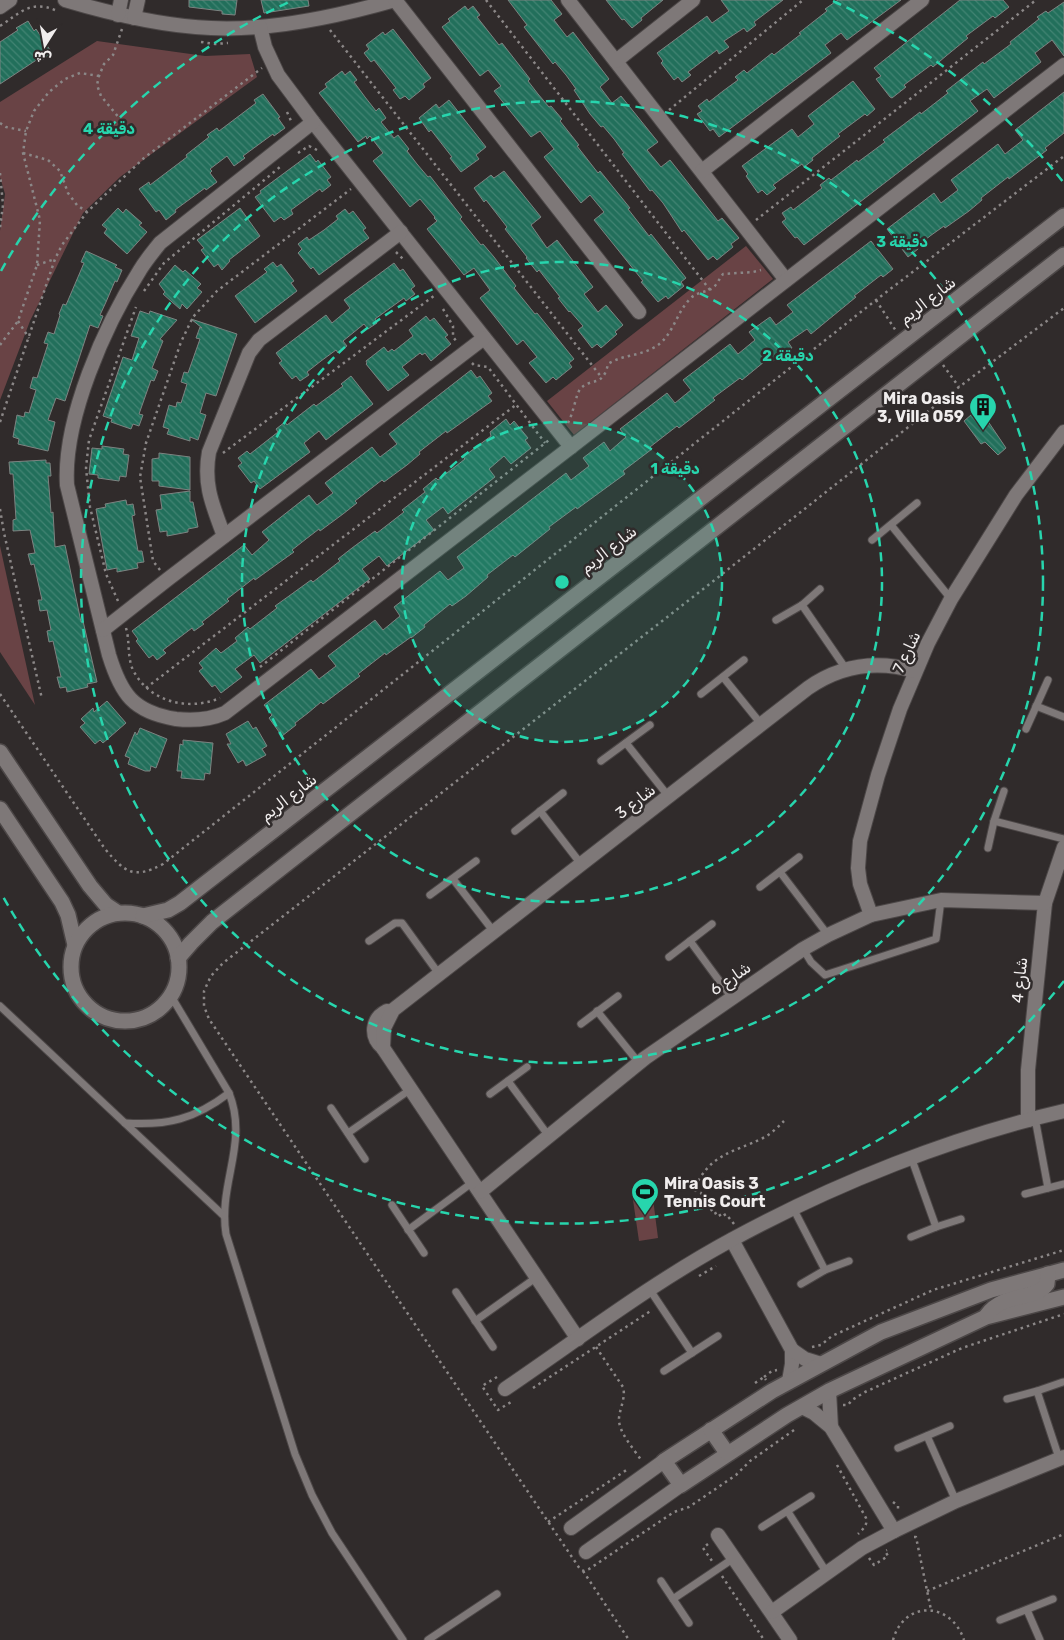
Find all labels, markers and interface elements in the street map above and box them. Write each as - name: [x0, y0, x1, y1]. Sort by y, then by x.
- north arrow: [20, 20, 70, 70]
- text: ش: [32, 47, 53, 67]
- text: 4 دقيقة: [83, 120, 135, 138]
- text: 3 دقيقة: [876, 233, 928, 251]
- street label: شارع الريم: [895, 272, 961, 330]
- text: 2 دقيقة: [762, 347, 814, 365]
- place label: Mira Oasis 3, Villa 059: [877, 389, 964, 426]
- building icon: Mira Oasis 3, Villa 059: [968, 392, 998, 431]
- text: 1 دقيقة: [650, 460, 700, 478]
- street label: شارع الريم: [576, 521, 642, 579]
- centre of rings: [553, 573, 571, 591]
- street label: شارع 7: [889, 628, 926, 677]
- street label: شارع الريم: [256, 769, 322, 827]
- street label: شارع 3: [612, 780, 660, 824]
- street label: شارع 4: [1008, 956, 1033, 1004]
- street label: شارع 6: [706, 958, 756, 1001]
- place label: Mira Oasis 3 Tennis Court: [664, 1174, 766, 1211]
- sports icon: Mira Oasis 3 Tennis Court: [630, 1177, 660, 1216]

